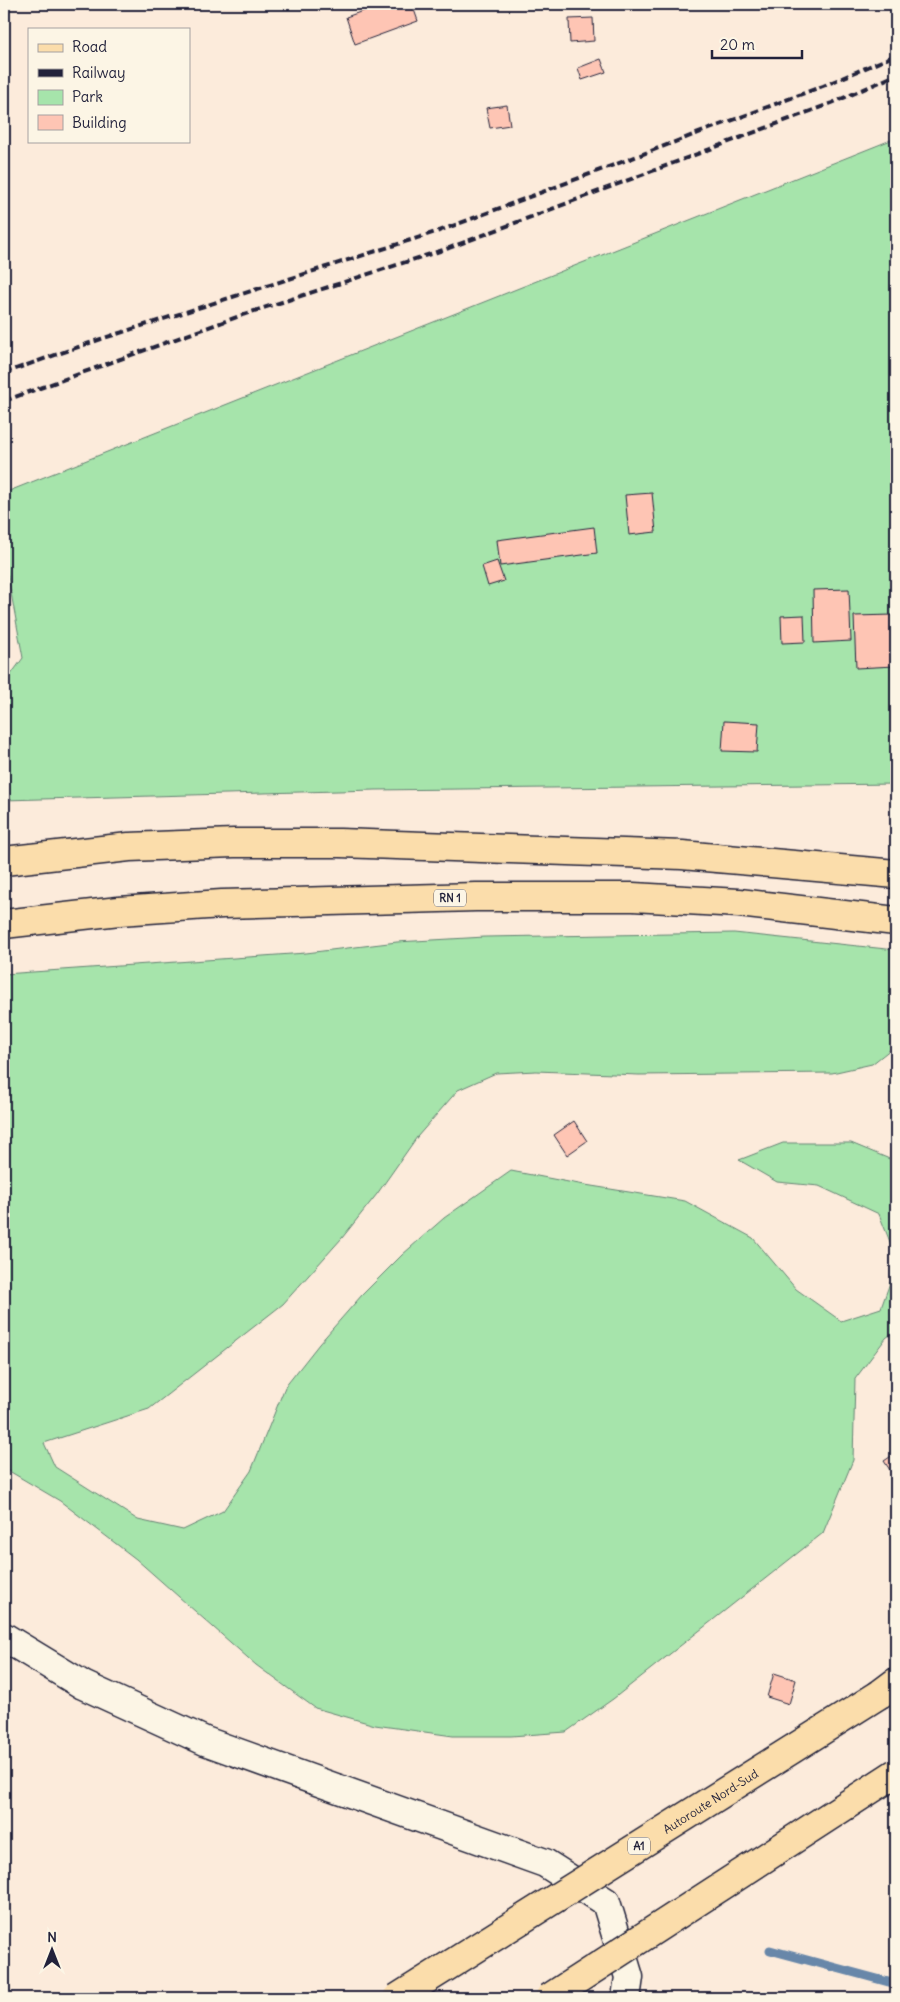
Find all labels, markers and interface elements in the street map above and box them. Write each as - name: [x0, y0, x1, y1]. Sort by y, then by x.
- legend: [28, 28, 190, 142]
- scale bar: [712, 28, 802, 60]
- text: 20 m: [720, 35, 755, 54]
- text: Road: [72, 37, 107, 56]
- text: Railway: [72, 63, 126, 82]
- text: Park: [72, 87, 103, 106]
- text: Building: [72, 113, 127, 132]
- road number: RN 1: [434, 890, 466, 906]
- street label: Autoroute Nord-Sud: [660, 1765, 760, 1836]
- road number: A1: [628, 1838, 650, 1854]
- north arrow: [28, 1924, 78, 1974]
- text: N: [47, 1928, 57, 1946]

